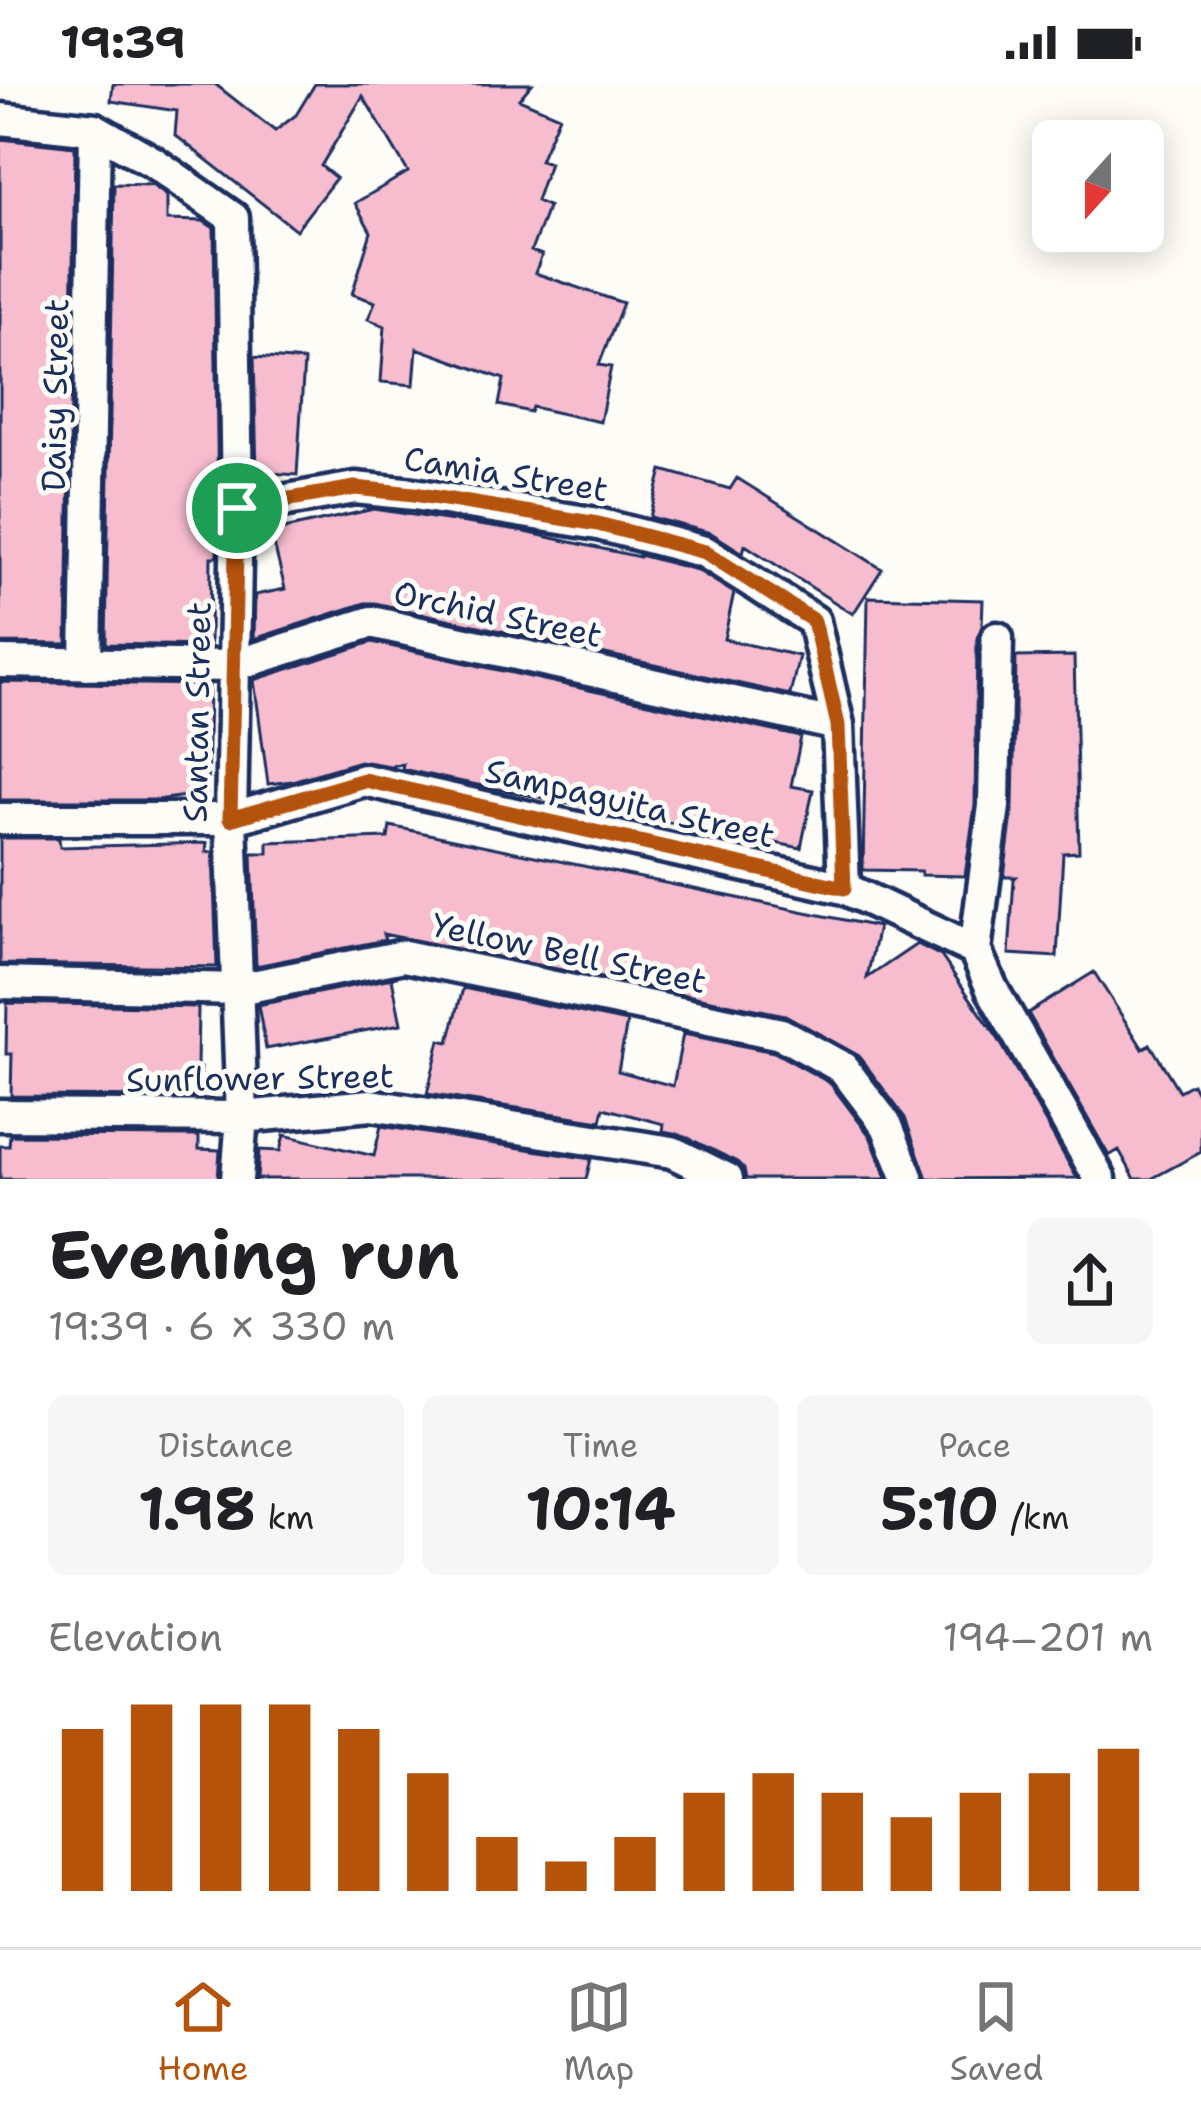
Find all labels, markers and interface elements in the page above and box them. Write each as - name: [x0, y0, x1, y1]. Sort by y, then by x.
- text: 19:39: [60, 12, 186, 72]
- north arrow: [1032, 120, 1164, 252]
- map controls: [1032, 120, 1164, 252]
- street label: Daisy Street: [31, 298, 79, 492]
- street label: Camia Street: [401, 436, 611, 512]
- pin: [186, 457, 288, 559]
- icon: arrive: [204, 475, 270, 541]
- street label: Orchid Street: [390, 570, 606, 658]
- street label: Santan Street: [173, 601, 221, 823]
- street label: Sampaguita Street: [481, 748, 779, 858]
- street label: Yellow Bell Street: [428, 902, 710, 1004]
- street label: Sunflower Street: [126, 1053, 394, 1103]
- text: Evening run: [48, 1211, 459, 1299]
- button: share: [1027, 1218, 1153, 1344]
- text: 19:39 · 6 × 330 m: [48, 1300, 395, 1352]
- text: Distance: [159, 1423, 294, 1468]
- text: Time: [563, 1423, 638, 1468]
- text: Pace: [939, 1423, 1011, 1468]
- text: 1.98: [138, 1468, 256, 1548]
- text: 10:14: [525, 1468, 676, 1548]
- text: 5:10: [880, 1468, 999, 1548]
- text: km: [256, 1495, 314, 1540]
- text: /km: [999, 1495, 1069, 1540]
- text: Elevation: [48, 1611, 223, 1663]
- text: 194–201 m: [943, 1611, 1153, 1663]
- tab: Home: [158, 1974, 248, 2091]
- tab: Map: [564, 1974, 634, 2091]
- tab: Saved: [950, 1974, 1043, 2091]

